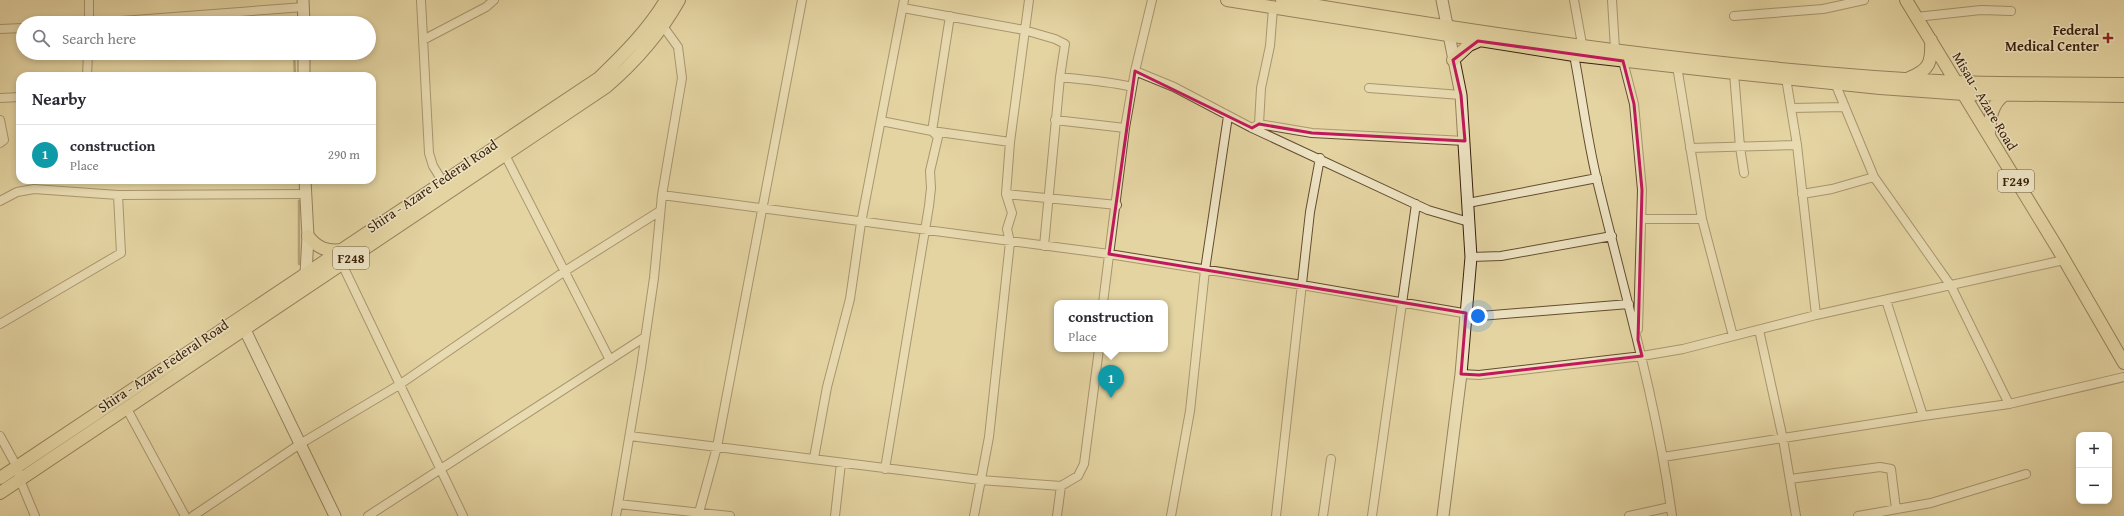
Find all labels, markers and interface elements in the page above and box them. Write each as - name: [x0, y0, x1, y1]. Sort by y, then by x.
- search box: [16, 16, 376, 60]
- place label: Federal Medical Center: [2005, 20, 2100, 56]
- icon: search: [30, 27, 52, 49]
- text: Search here: [62, 28, 136, 49]
- marker: Federal Medical Center: [2102, 32, 2114, 44]
- street label: Misau - Azare Road: [1948, 48, 2023, 155]
- text: Nearby: [32, 86, 86, 111]
- street label: Shira - Azare Federal Road: [363, 134, 502, 237]
- text: construction: [70, 135, 155, 156]
- text: 1: [42, 145, 48, 164]
- text: 290 m: [328, 145, 360, 164]
- text: Place: [70, 156, 99, 175]
- road number: F249: [1998, 170, 2034, 192]
- road number: F248: [333, 247, 369, 269]
- popup: [1054, 300, 1168, 352]
- text: construction: [1068, 306, 1154, 327]
- your location: [1468, 306, 1488, 326]
- street label: Shira - Azare Federal Road: [94, 314, 233, 417]
- text: Place: [1068, 327, 1097, 346]
- pin: 1: [1098, 365, 1124, 398]
- map controls: [2076, 432, 2112, 504]
- button: +: [2076, 432, 2112, 468]
- button: −: [2076, 468, 2112, 504]

